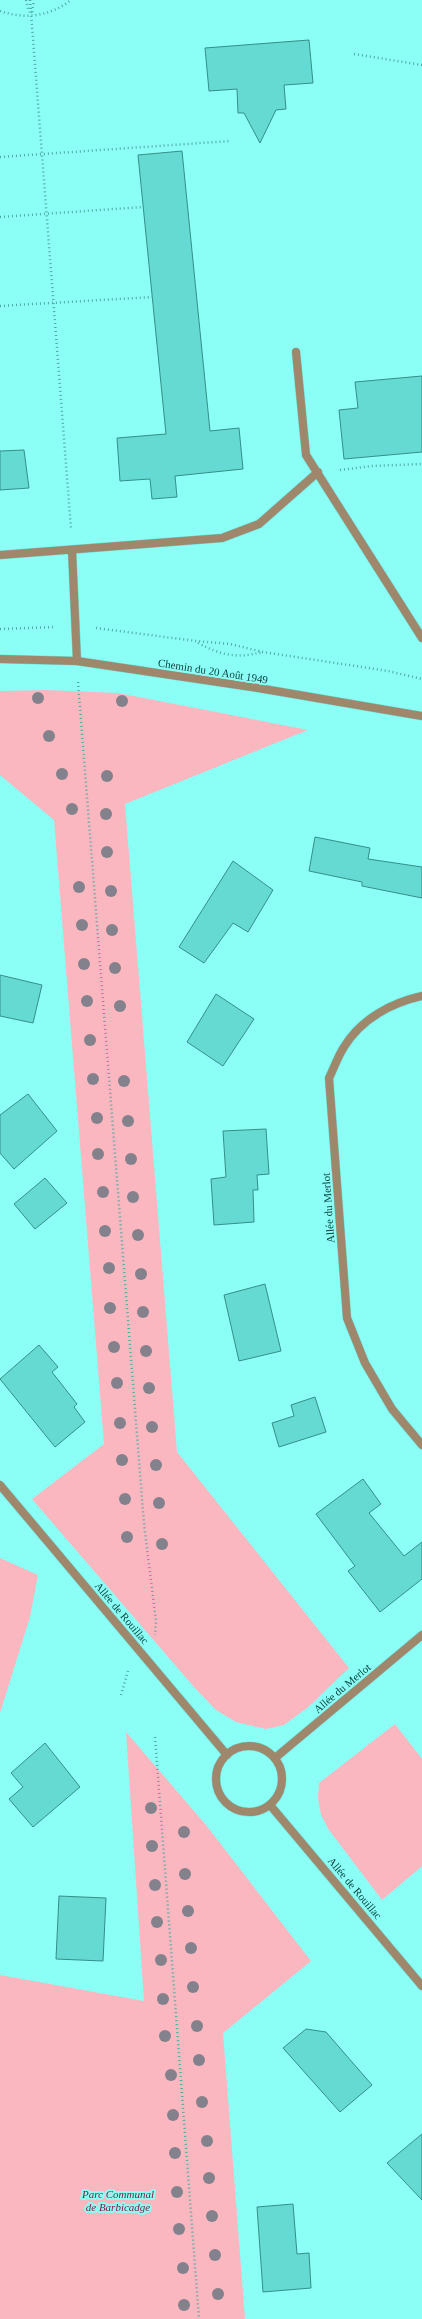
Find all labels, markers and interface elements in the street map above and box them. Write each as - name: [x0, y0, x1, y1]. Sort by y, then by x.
- street label: Chemin du 20 Août 1949: [157, 656, 269, 686]
- street label: Allée du Merlot: [320, 1173, 336, 1243]
- street label: Allée de Rouillac: [93, 1580, 151, 1646]
- street label: Allée du Merlot: [311, 1661, 373, 1715]
- street label: Allée de Rouillac: [326, 1855, 384, 1921]
- park label: Parc Communal de Barbicadge: [81, 2188, 154, 2213]

